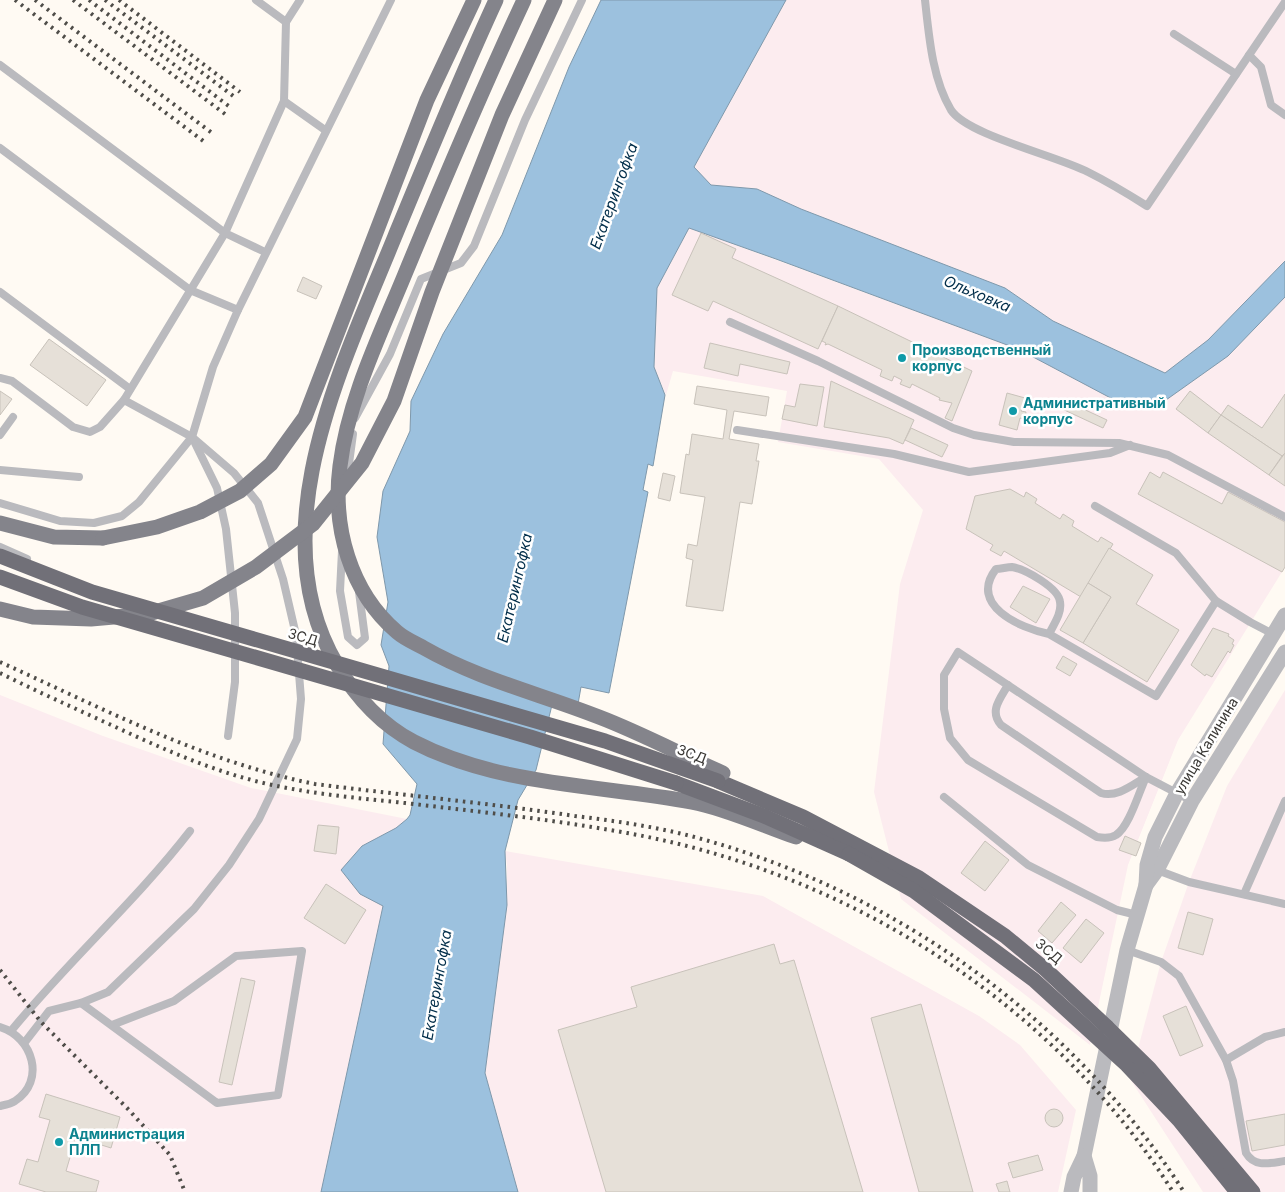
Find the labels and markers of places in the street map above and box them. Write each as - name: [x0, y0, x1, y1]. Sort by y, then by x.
- place label: Производственный корпус: [912, 341, 1051, 374]
- marker: Производственный корпус: [896, 352, 908, 364]
- place label: Административный корпус: [1023, 394, 1166, 427]
- marker: Административный корпус: [1007, 405, 1019, 417]
- place label: Администрация ПЛП: [69, 1125, 185, 1158]
- marker: Администрация ПЛП: [53, 1136, 65, 1148]

